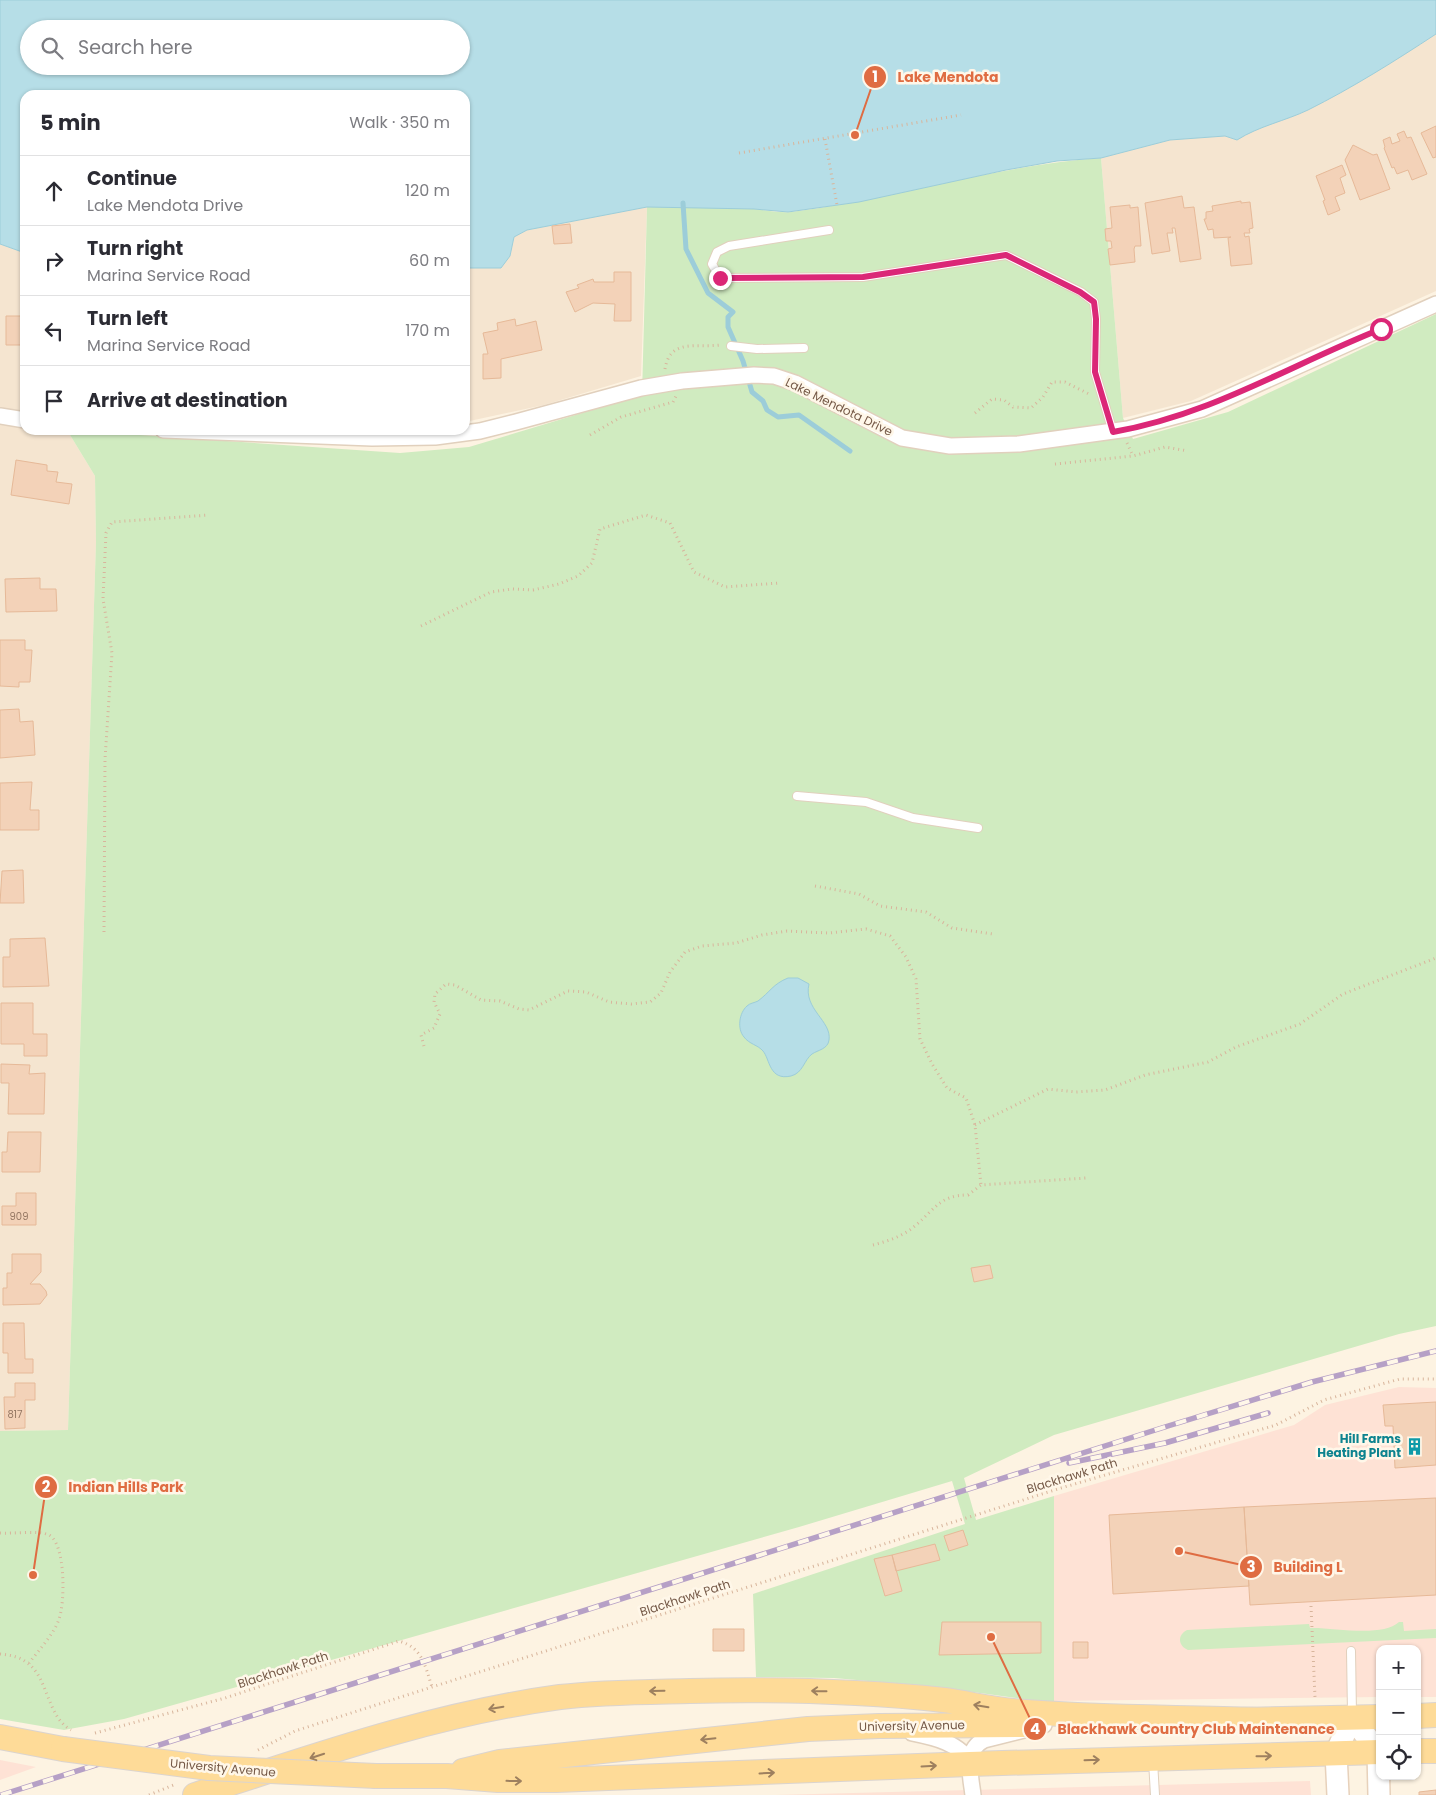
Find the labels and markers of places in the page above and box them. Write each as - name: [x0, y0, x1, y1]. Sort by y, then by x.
- callout: Lake Mendota: [863, 62, 1009, 91]
- place label: Hill Farms Heating Plant: [1317, 1430, 1401, 1461]
- building icon: Hill Farms Heating Plant: [1405, 1436, 1425, 1456]
- callout: Indian Hills Park: [33, 1473, 194, 1502]
- callout: Building L: [1238, 1552, 1353, 1581]
- callout: Blackhawk Country Club Maintenance: [1023, 1714, 1345, 1743]

